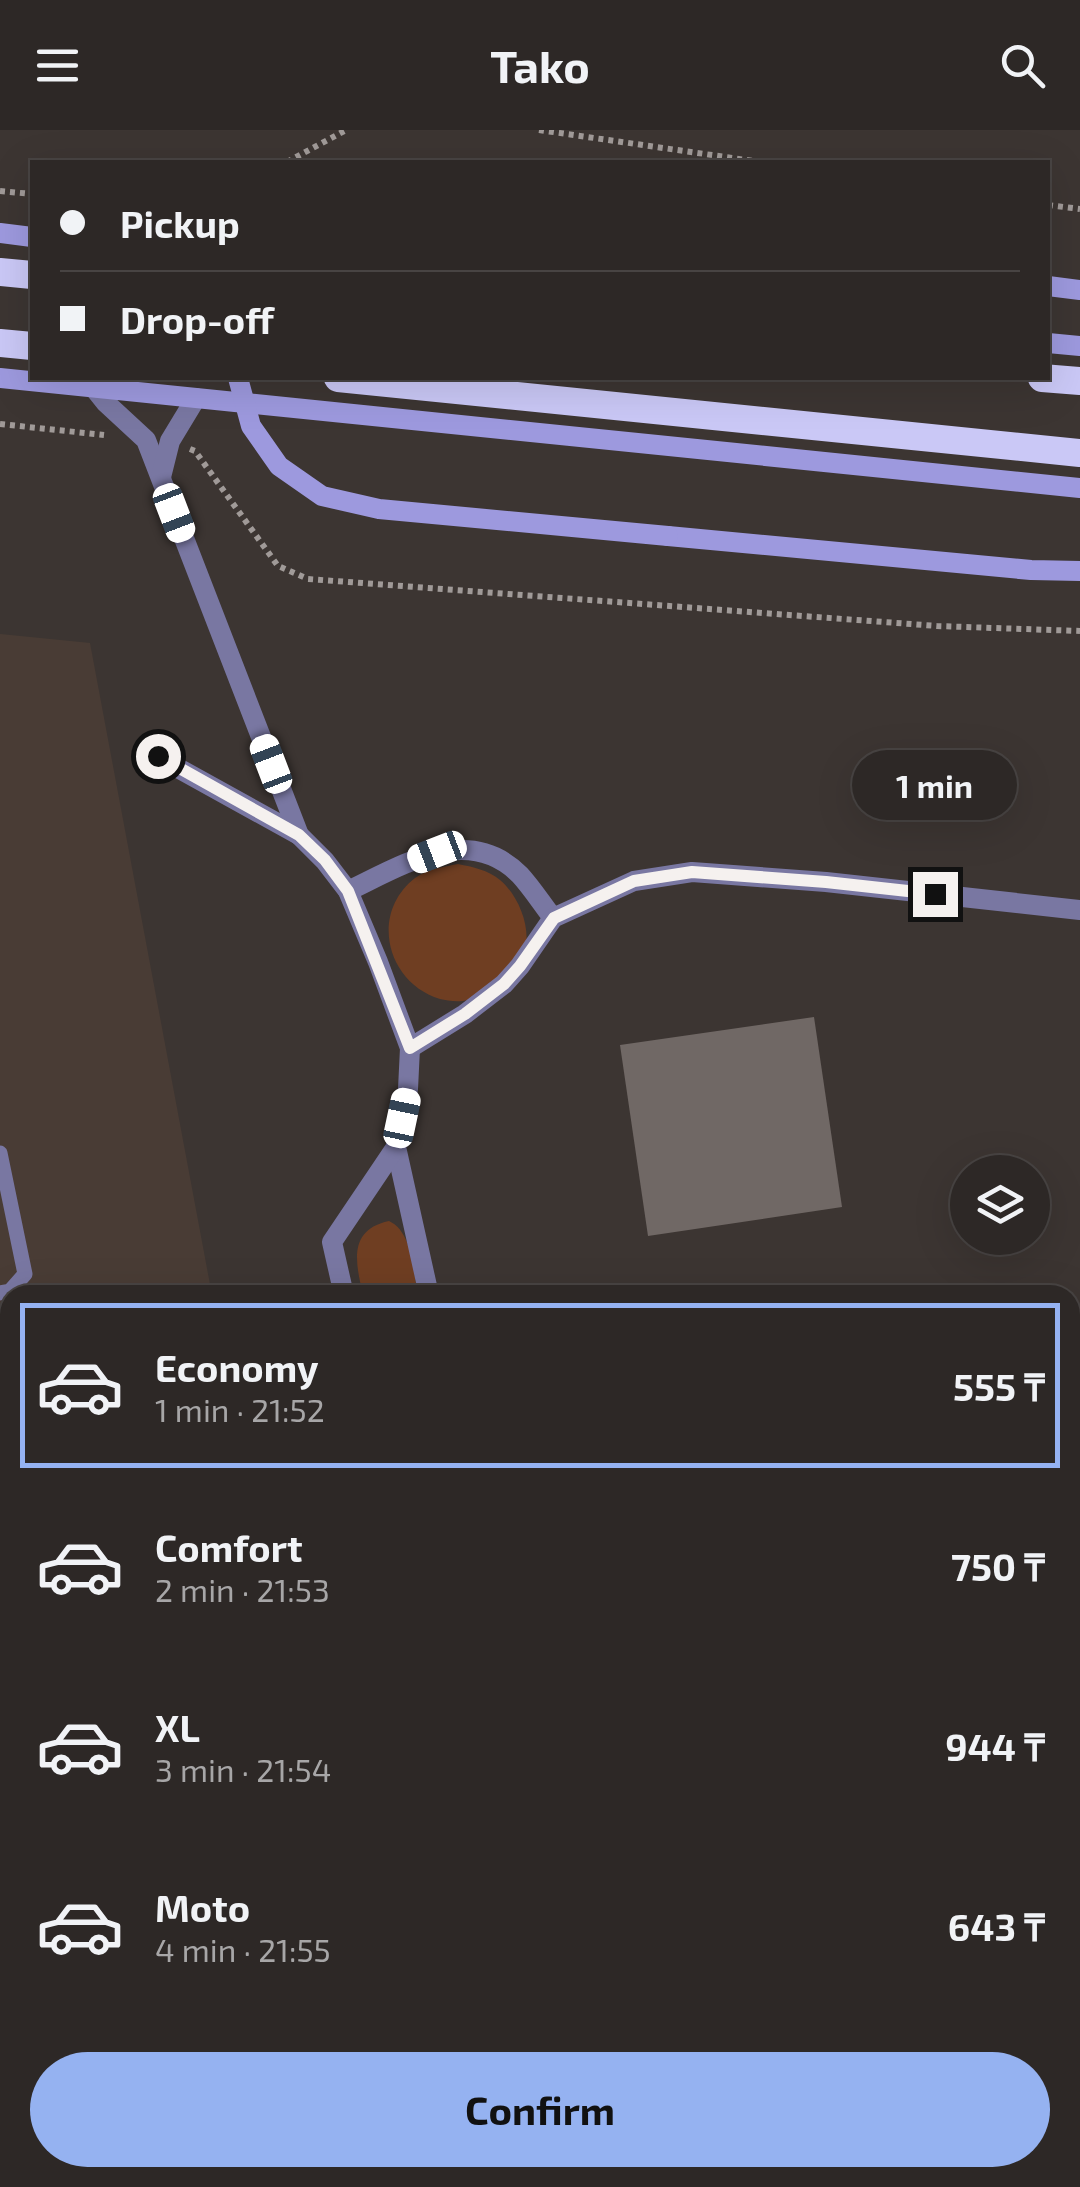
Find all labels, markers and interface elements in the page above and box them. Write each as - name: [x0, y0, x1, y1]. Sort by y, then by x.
- icon: menu: [30, 38, 85, 93]
- text: Tako: [490, 38, 590, 92]
- icon: search: [995, 38, 1050, 93]
- text: Pickup: [120, 200, 240, 246]
- text: Drop-off: [120, 296, 274, 342]
- car: [149, 480, 199, 546]
- car: [246, 731, 296, 797]
- route start: [136, 734, 181, 779]
- callout: 1 min: [852, 749, 1018, 819]
- text: 1 min: [896, 766, 973, 804]
- car: [404, 827, 470, 877]
- route end: [913, 872, 958, 917]
- car: [381, 1086, 423, 1150]
- map controls: [950, 1155, 1050, 1255]
- button: layers: [950, 1155, 1050, 1255]
- icon: car: [35, 1341, 125, 1431]
- text: Economy: [155, 1344, 319, 1390]
- text: 555 ₸: [953, 1363, 1045, 1409]
- text: 1 min · 21:52: [155, 1390, 325, 1428]
- icon: car: [35, 1521, 125, 1611]
- text: Comfort: [155, 1524, 303, 1570]
- text: 750 ₸: [951, 1543, 1045, 1589]
- text: 2 min · 21:53: [155, 1570, 330, 1608]
- icon: car: [35, 1701, 125, 1791]
- text: XL: [155, 1704, 200, 1750]
- text: 944 ₸: [945, 1723, 1045, 1769]
- text: 3 min · 21:54: [155, 1750, 331, 1788]
- icon: car: [35, 1881, 125, 1971]
- text: Moto: [155, 1884, 250, 1930]
- text: 643 ₸: [948, 1903, 1045, 1949]
- text: 4 min · 21:55: [155, 1930, 331, 1968]
- button: Confirm: [30, 2052, 1050, 2167]

